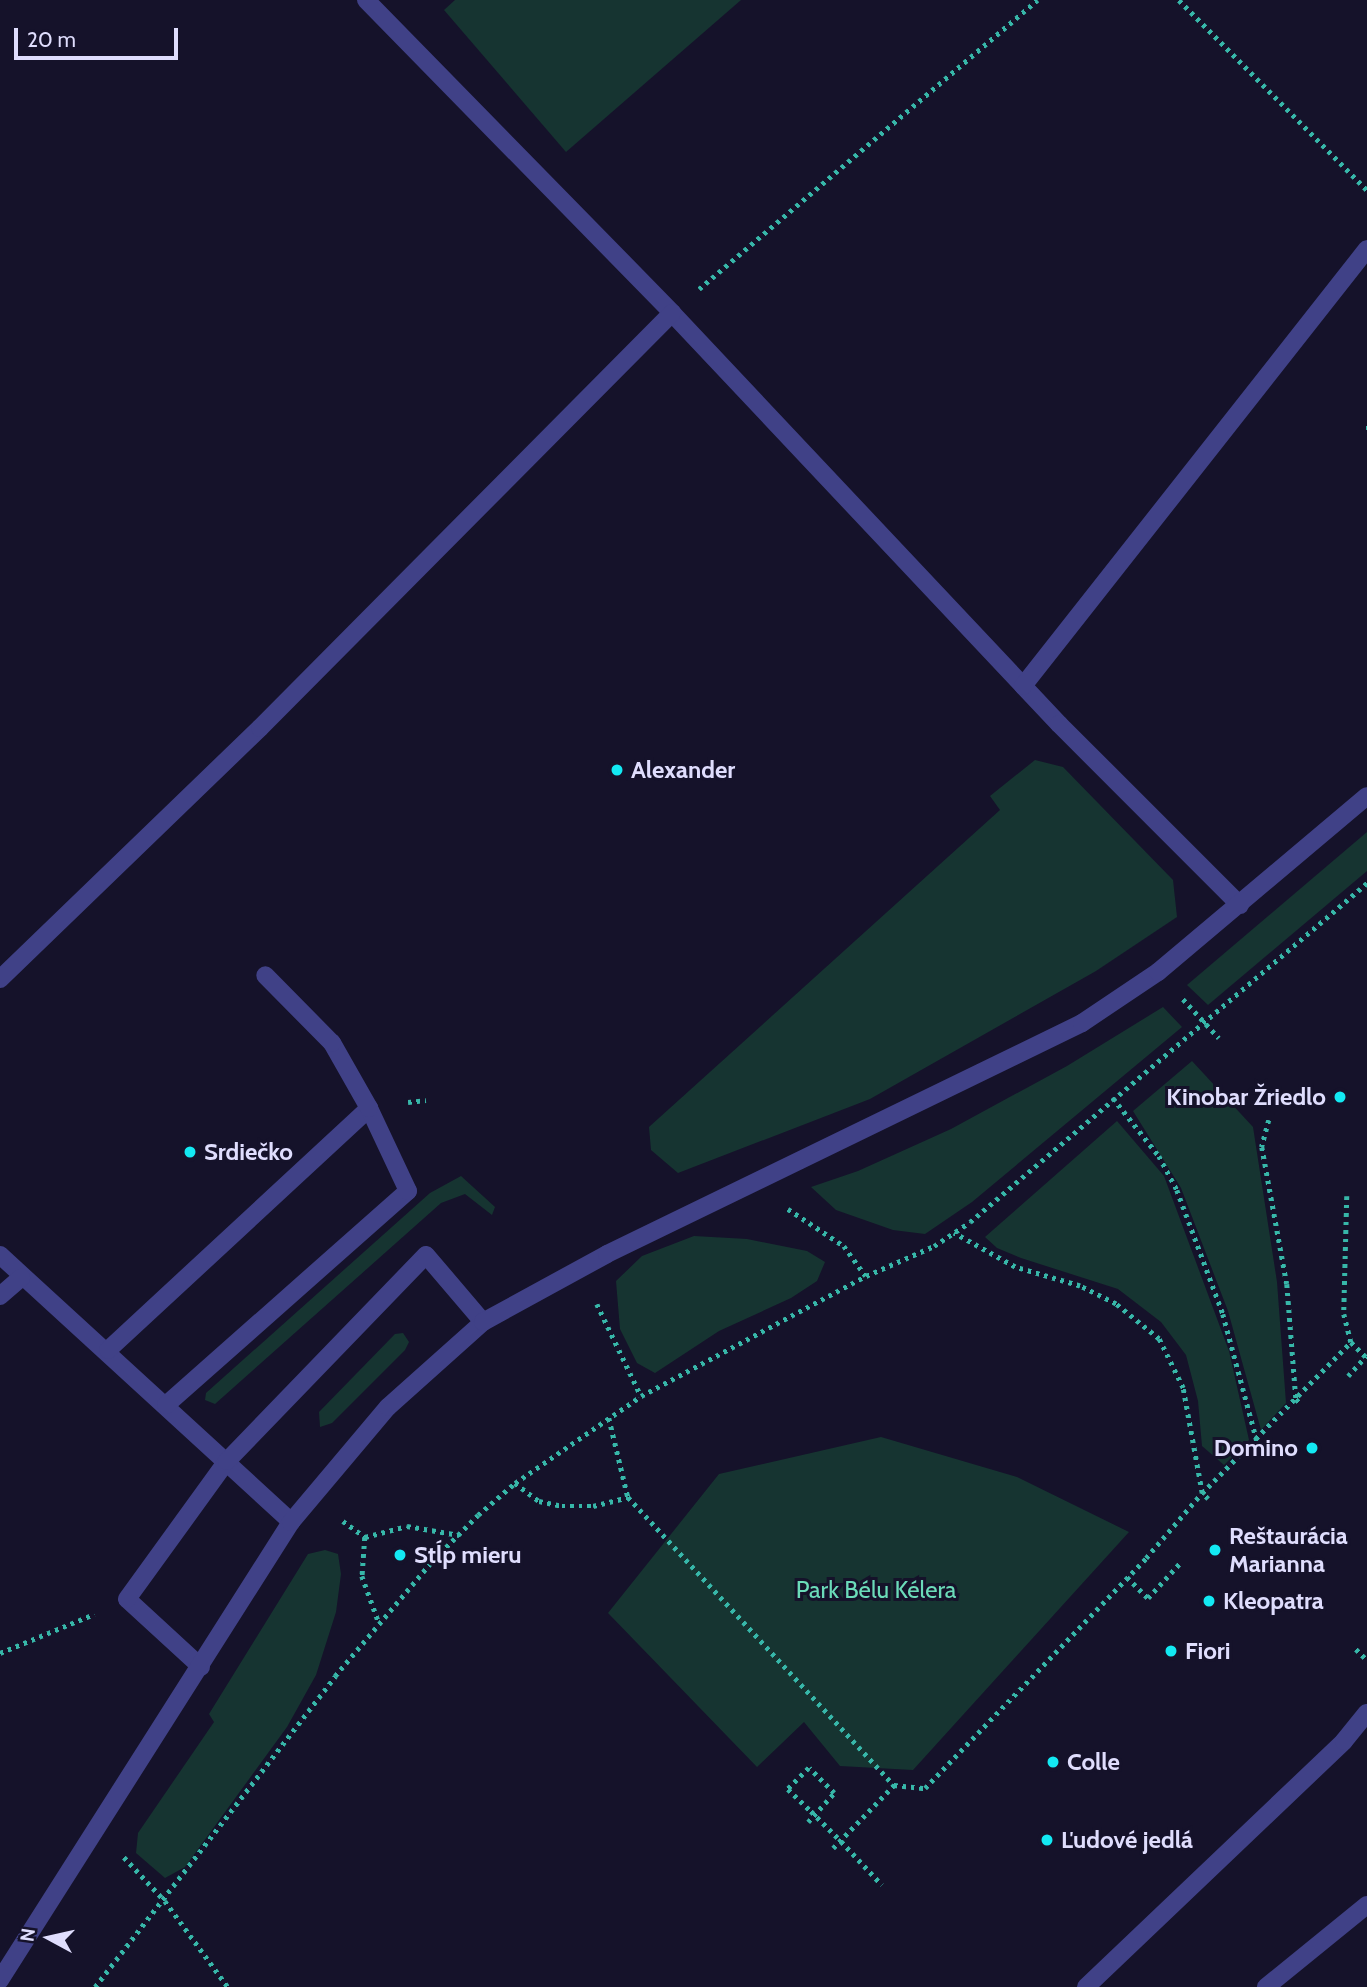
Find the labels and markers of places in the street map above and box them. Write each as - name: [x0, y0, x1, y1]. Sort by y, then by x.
- place label: Alexander: [631, 756, 735, 784]
- marker: Alexander: [609, 762, 625, 778]
- place label: Kinobar Žriedlo: [1166, 1083, 1326, 1111]
- marker: Kinobar Žriedlo: [1332, 1089, 1348, 1105]
- place label: Srdiečko: [204, 1138, 293, 1166]
- marker: Srdiečko: [182, 1144, 198, 1160]
- place label: Domino: [1214, 1434, 1298, 1462]
- marker: Domino: [1304, 1440, 1320, 1456]
- place label: Reštaurácia Marianna: [1229, 1522, 1348, 1578]
- place label: Stĺp mieru: [414, 1541, 521, 1569]
- marker: Reštaurácia Marianna: [1207, 1542, 1223, 1558]
- marker: Stĺp mieru: [392, 1547, 408, 1563]
- place label: Kleopatra: [1223, 1587, 1324, 1615]
- marker: Kleopatra: [1201, 1593, 1217, 1609]
- place label: Fiori: [1185, 1637, 1231, 1665]
- marker: Fiori: [1163, 1643, 1179, 1659]
- place label: Colle: [1067, 1748, 1120, 1776]
- marker: Colle: [1045, 1754, 1061, 1770]
- place label: Ľudové jedlá: [1061, 1826, 1193, 1854]
- marker: Ľudové jedlá: [1039, 1832, 1055, 1848]

